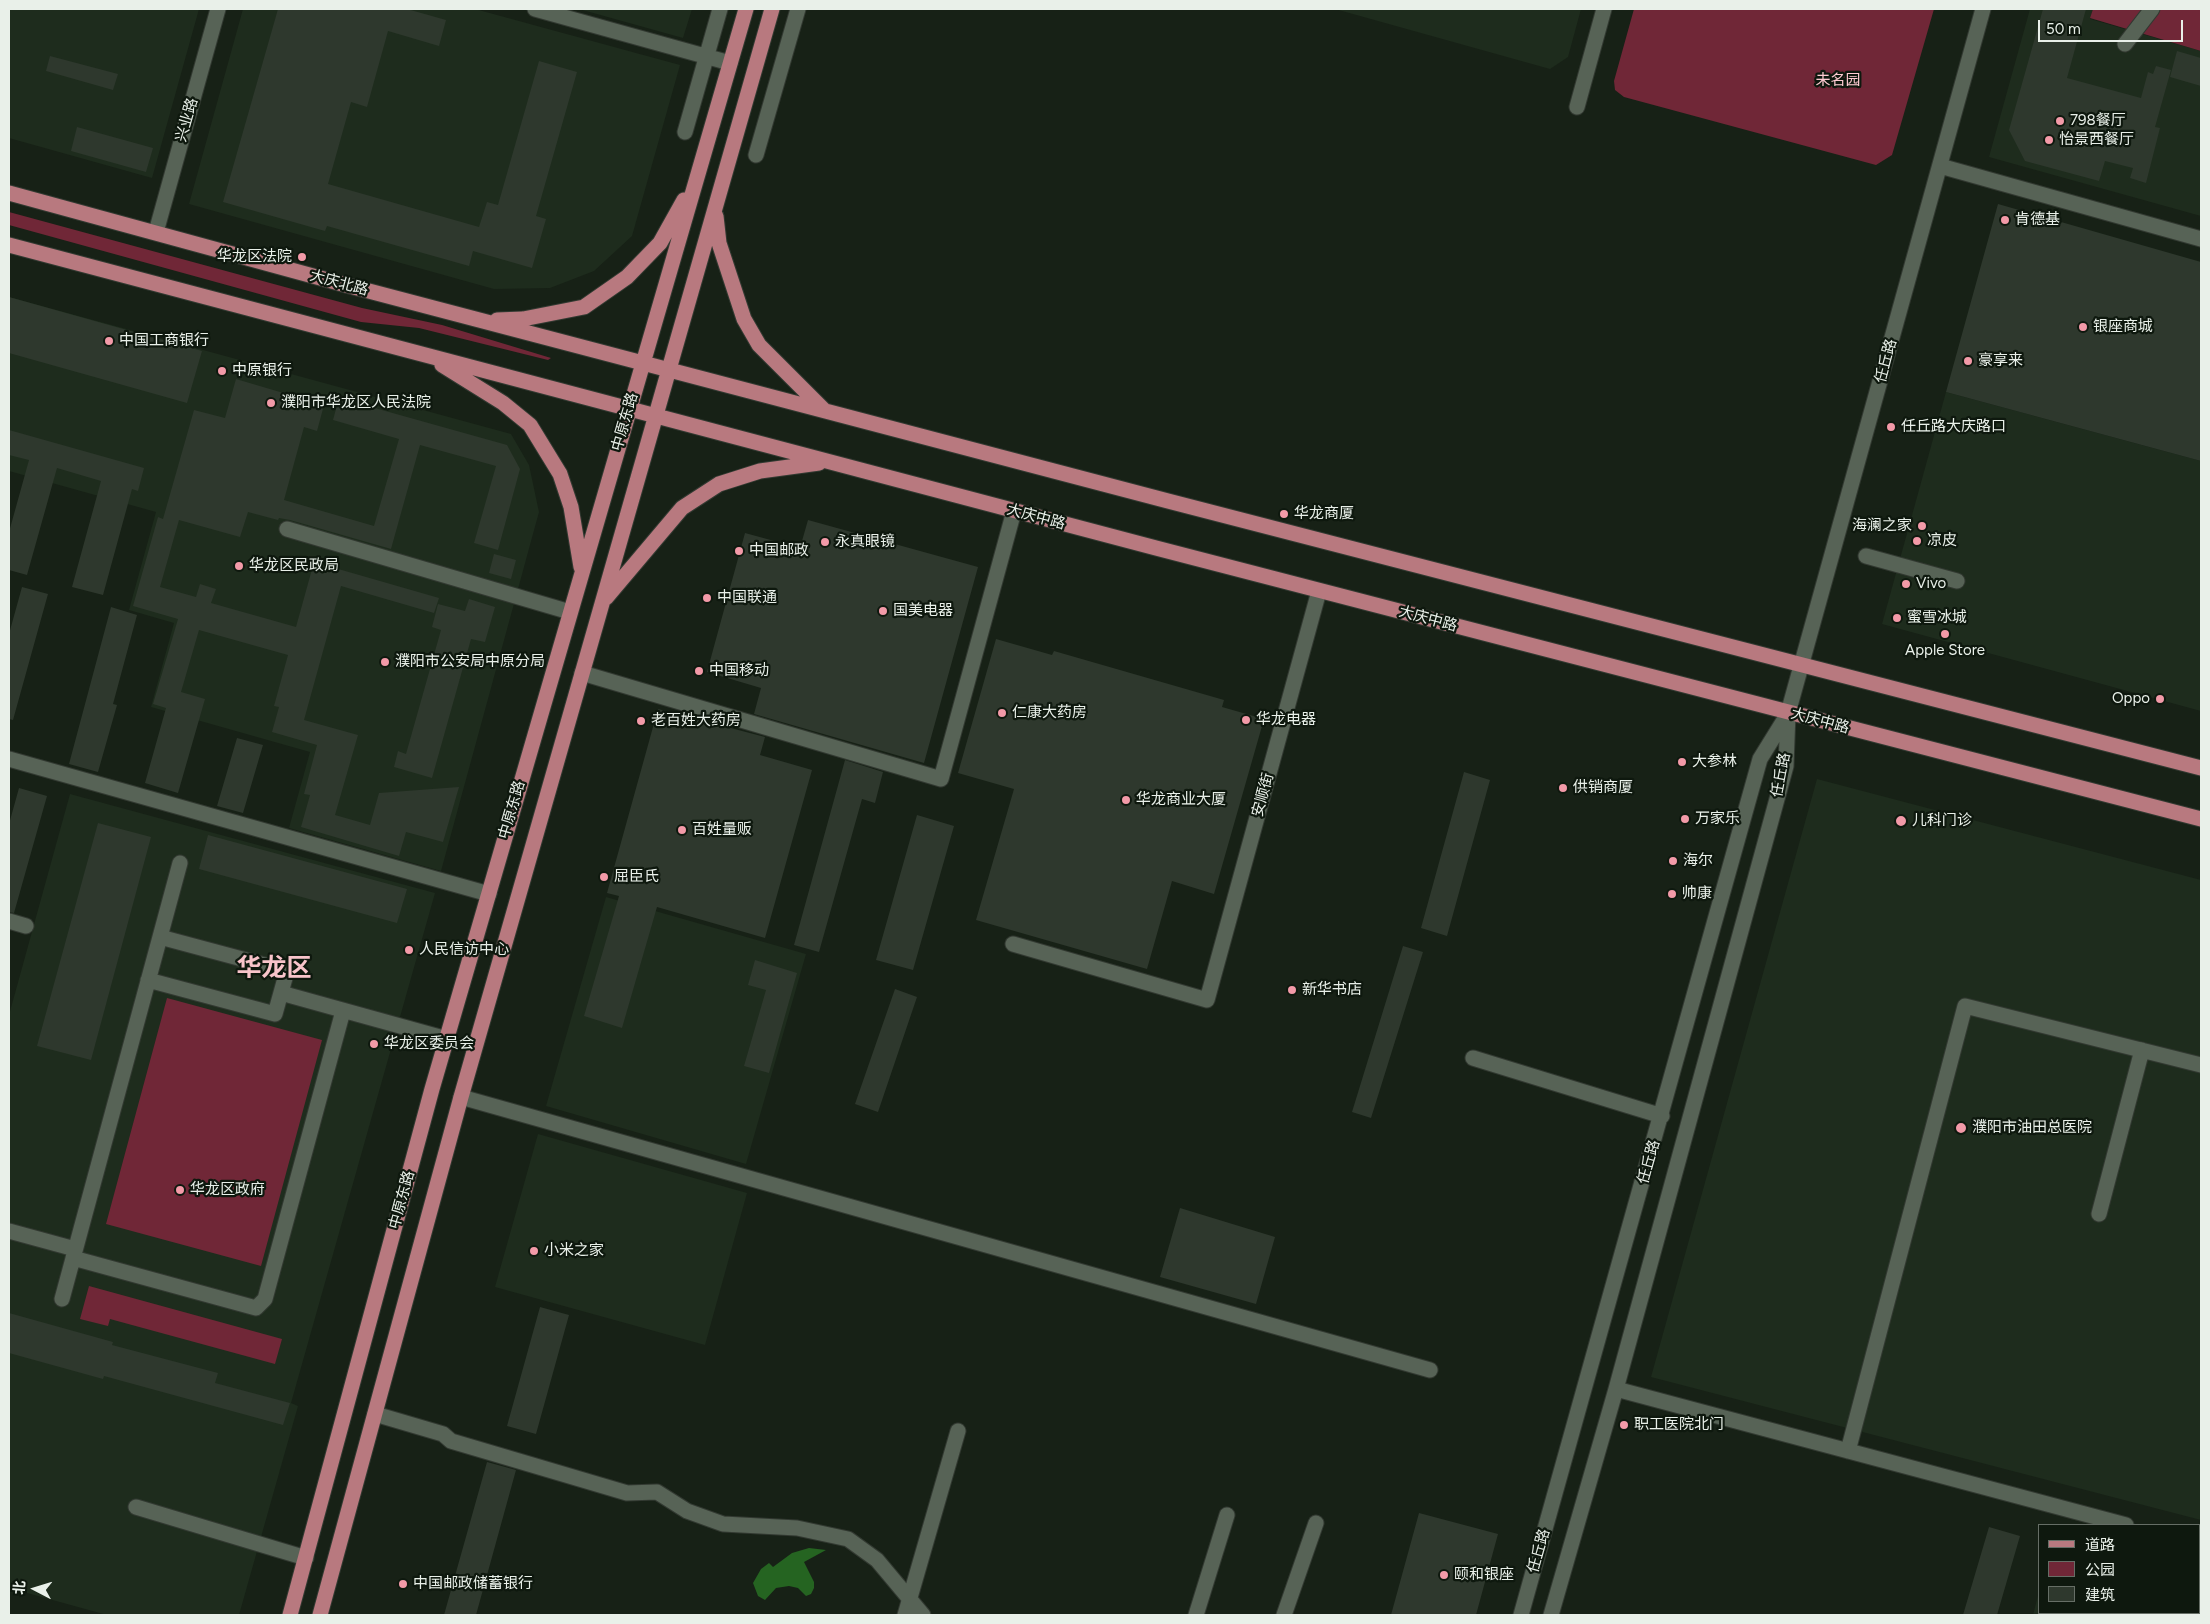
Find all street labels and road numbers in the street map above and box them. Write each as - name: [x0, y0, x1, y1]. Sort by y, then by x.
- street label: 兴业路: [172, 96, 202, 144]
- street label: 大庆北路: [308, 267, 370, 299]
- street label: 任丘路: [1871, 337, 1901, 385]
- street label: 中原东路: [608, 391, 642, 453]
- street label: 大庆中路: [1005, 501, 1067, 533]
- street label: 大庆中路: [1397, 603, 1459, 635]
- street label: 大庆中路: [1789, 705, 1851, 737]
- street label: 任丘路: [1768, 751, 1794, 799]
- street label: 安顺街: [1248, 771, 1278, 819]
- street label: 中原东路: [495, 779, 529, 841]
- street label: 任丘路: [1634, 1138, 1664, 1186]
- street label: 中原东路: [386, 1169, 418, 1231]
- street label: 任丘路: [1524, 1527, 1554, 1575]

